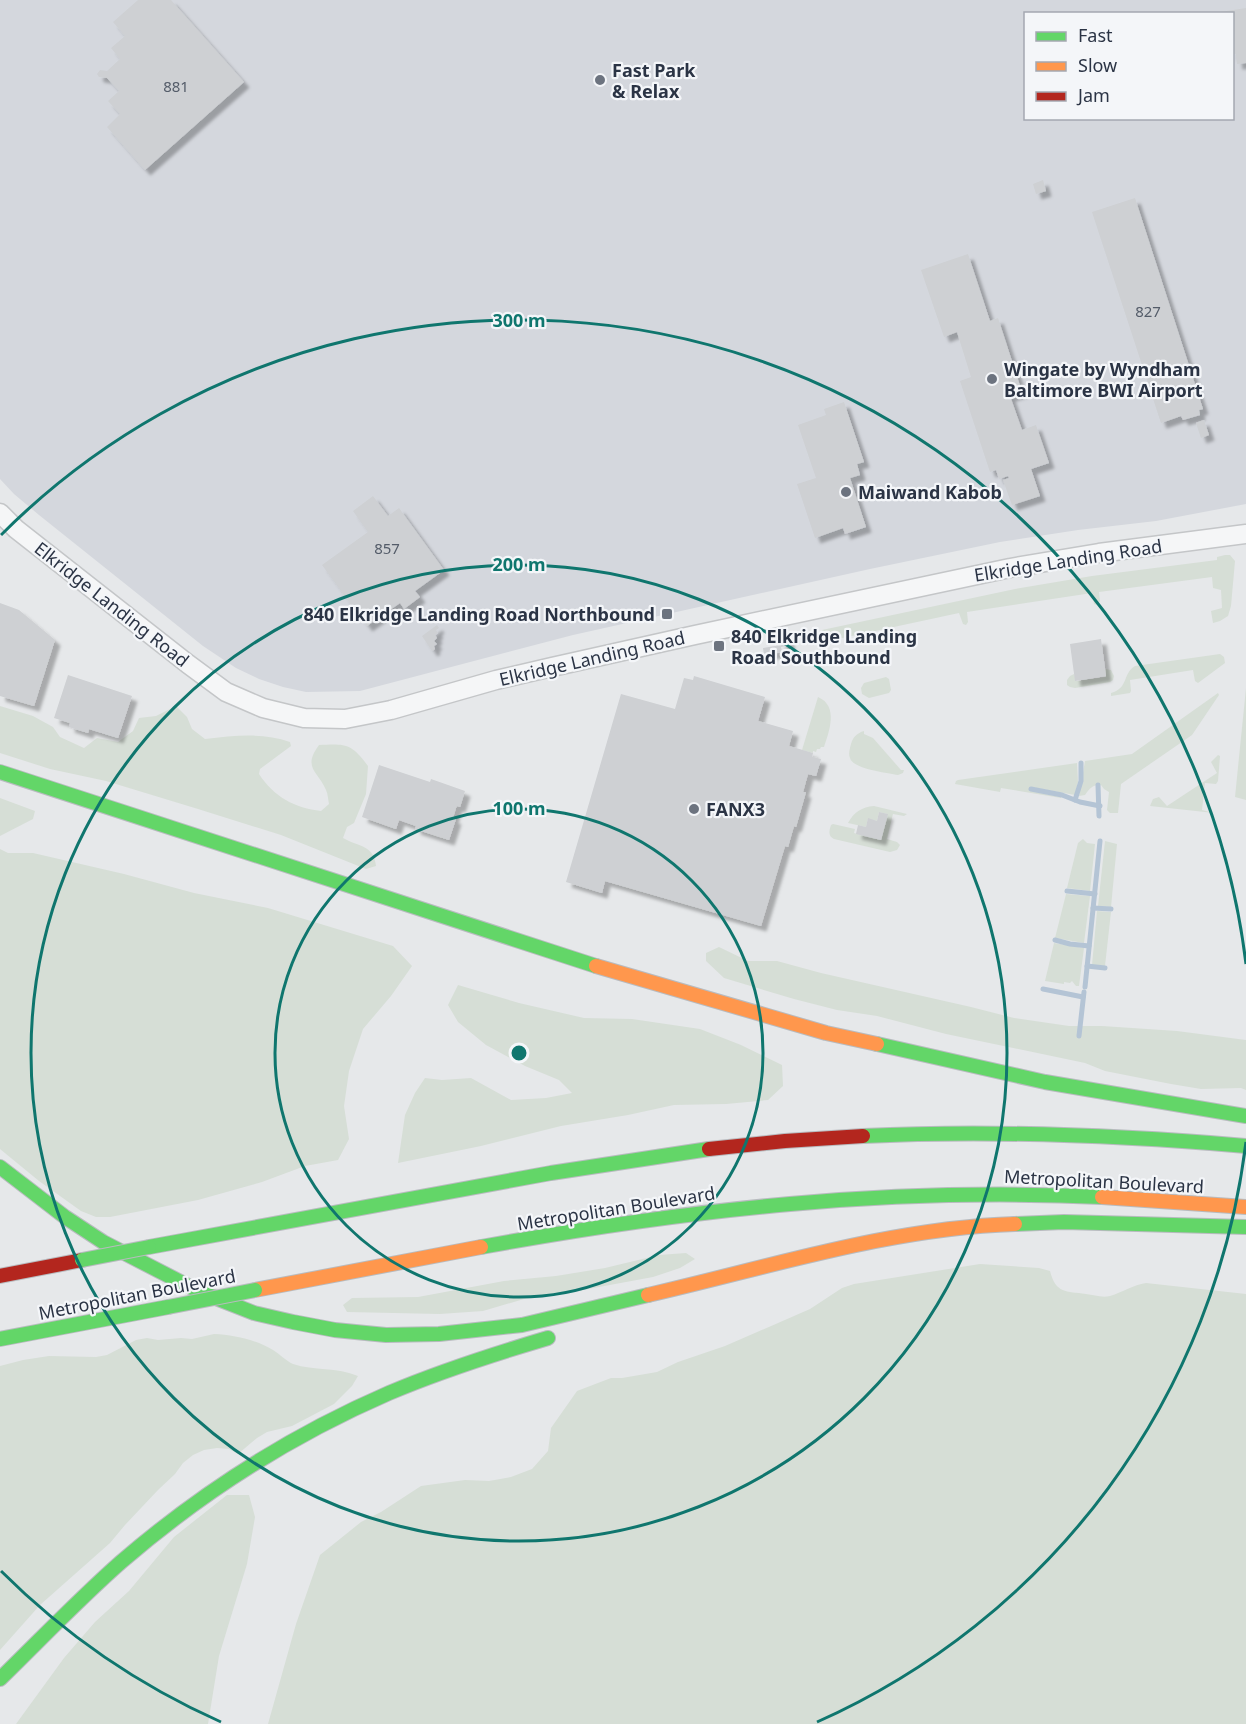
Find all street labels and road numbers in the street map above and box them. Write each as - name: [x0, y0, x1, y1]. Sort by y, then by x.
- street label: Elkridge Landing Road: [972, 533, 1164, 587]
- street label: Elkridge Landing Road: [30, 536, 194, 672]
- street label: Elkridge Landing Road: [497, 625, 687, 691]
- street label: Metropolitan Boulevard: [1003, 1164, 1205, 1198]
- street label: Metropolitan Boulevard: [515, 1180, 717, 1236]
- street label: Metropolitan Boulevard: [36, 1263, 238, 1325]

